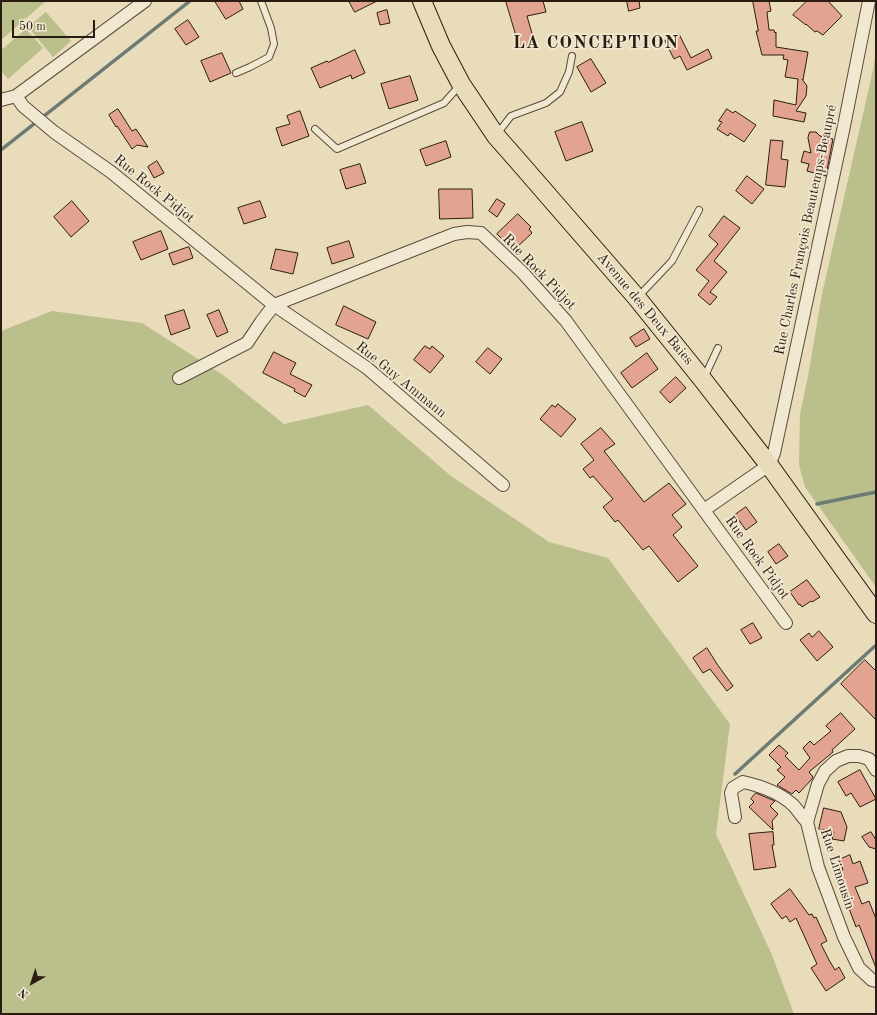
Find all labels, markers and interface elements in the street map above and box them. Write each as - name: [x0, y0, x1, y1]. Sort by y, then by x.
- scale bar: [14, 12, 97, 38]
- text: 50 m: [19, 21, 46, 33]
- district label: LA CONCEPTION: [513, 32, 679, 54]
- street label: Rue Charles François Beautemps-Beaupré: [771, 103, 841, 357]
- street label: Rue Rock Pidjot: [110, 151, 198, 227]
- street label: Rue Rock Pidjot: [499, 231, 579, 313]
- street label: Avenue des Deux Baies: [593, 250, 697, 368]
- street label: Rue Guy Ammann: [352, 338, 450, 422]
- street label: Rue Rock Pidjot: [721, 513, 793, 603]
- street label: Rue Limousin: [816, 826, 858, 912]
- north arrow: [12, 963, 52, 1003]
- text: N: [17, 986, 31, 1000]

